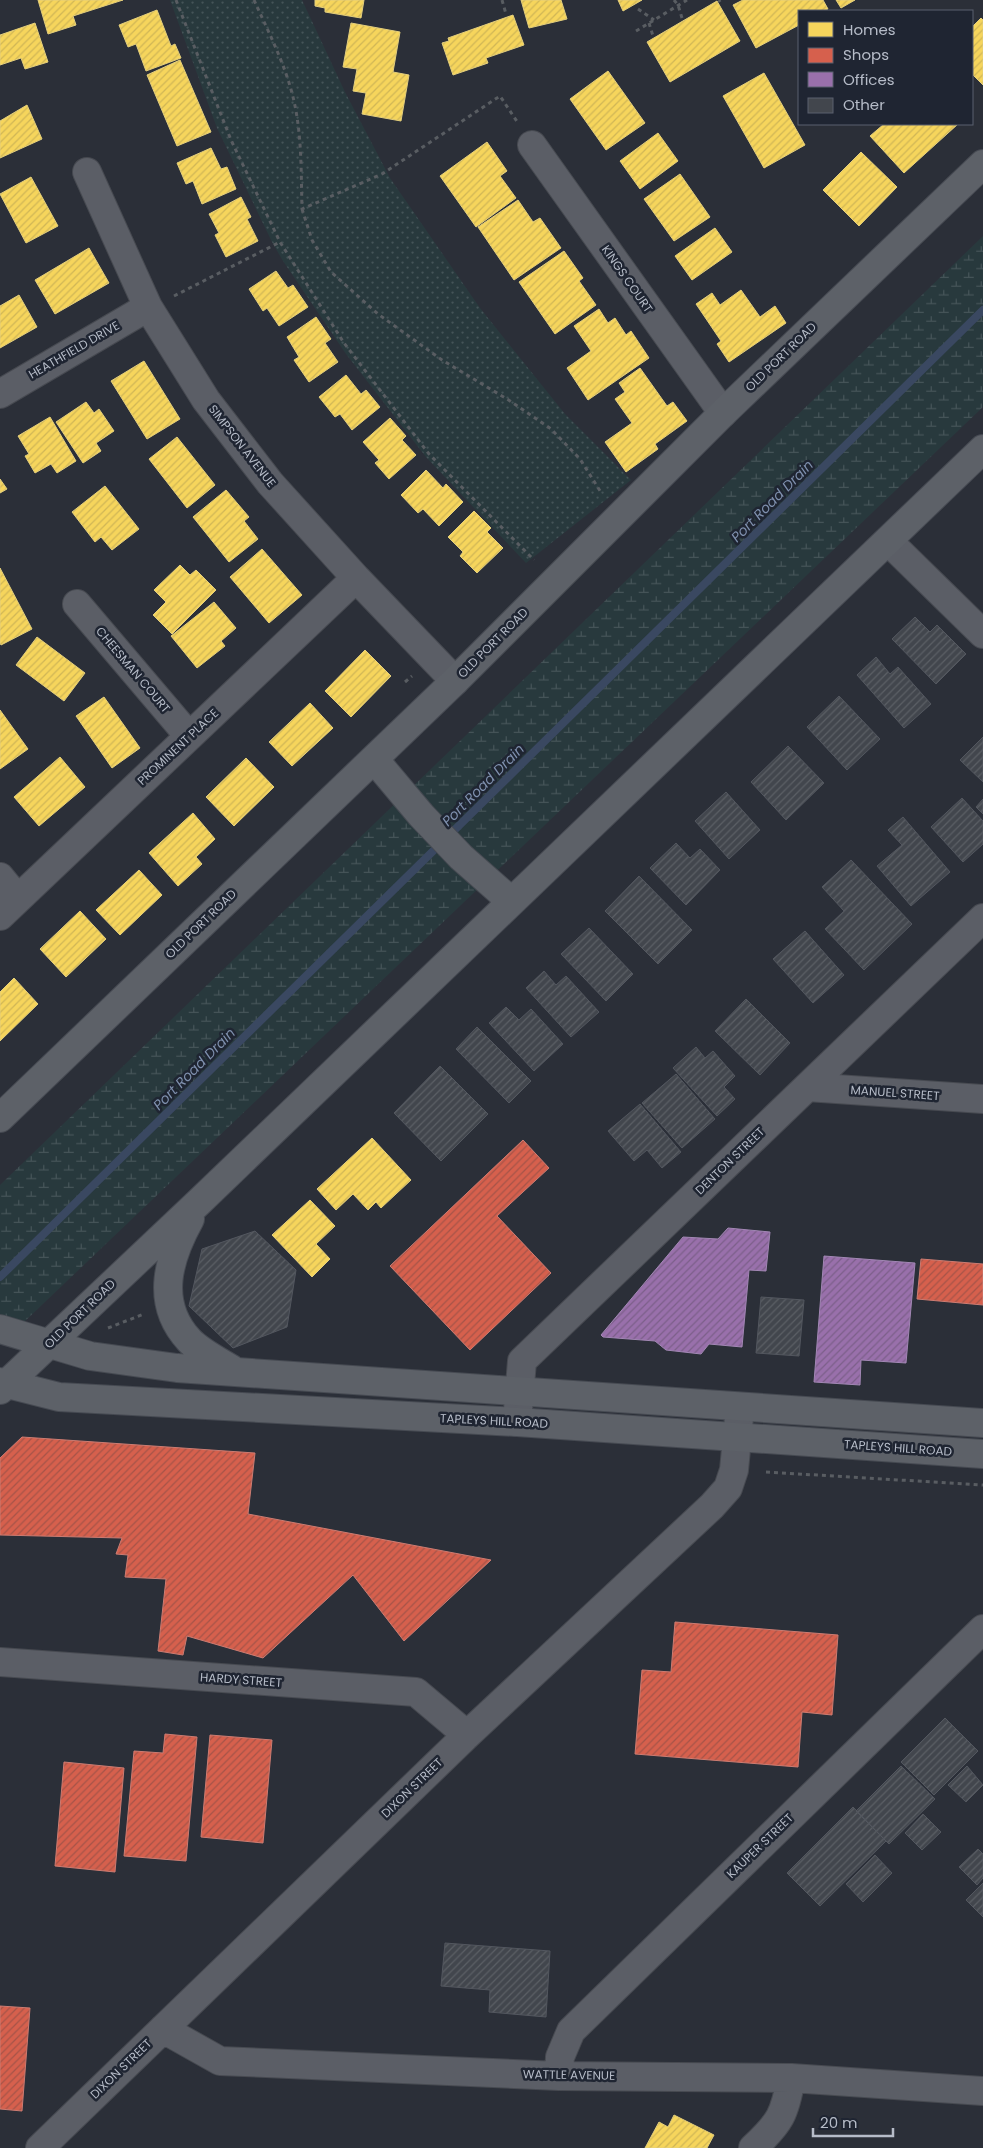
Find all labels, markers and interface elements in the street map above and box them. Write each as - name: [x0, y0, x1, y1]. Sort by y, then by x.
- legend: [798, 10, 973, 125]
- text: Homes: [843, 19, 896, 40]
- text: Shops: [843, 44, 889, 65]
- text: Offices: [843, 69, 895, 90]
- text: Other: [843, 94, 885, 115]
- street label: KINGS COURT: [598, 242, 657, 316]
- street label: HEATHFIELD DRIVE: [25, 317, 122, 383]
- street label: OLD PORT ROAD: [741, 318, 820, 395]
- street label: SIMPSON AVENUE: [205, 401, 280, 491]
- water label: Port Road Drain: [726, 455, 818, 547]
- street label: OLD PORT ROAD: [454, 604, 532, 682]
- street label: CHEESMAN COURT: [92, 623, 175, 717]
- street label: PROMINENT PLACE: [133, 705, 222, 789]
- water label: Port Road Drain: [437, 739, 529, 831]
- street label: OLD PORT ROAD: [161, 885, 240, 962]
- water label: Port Road Drain: [148, 1023, 240, 1115]
- street label: MANUEL STREET: [850, 1081, 941, 1104]
- street label: DENTON STREET: [691, 1123, 768, 1198]
- street label: OLD PORT ROAD: [40, 1275, 119, 1352]
- street label: TAPLEYS HILL ROAD: [440, 1409, 549, 1432]
- street label: TAPLEYS HILL ROAD: [843, 1435, 953, 1460]
- street label: HARDY STREET: [200, 1668, 283, 1691]
- street label: DIXON STREET: [377, 1754, 447, 1821]
- street label: KAUPER STREET: [723, 1809, 797, 1882]
- street label: DIXON STREET: [86, 2035, 156, 2102]
- street label: WATTLE AVENUE: [523, 2065, 615, 2084]
- scale bar: [813, 2106, 893, 2138]
- text: 20 m: [820, 2112, 858, 2133]

